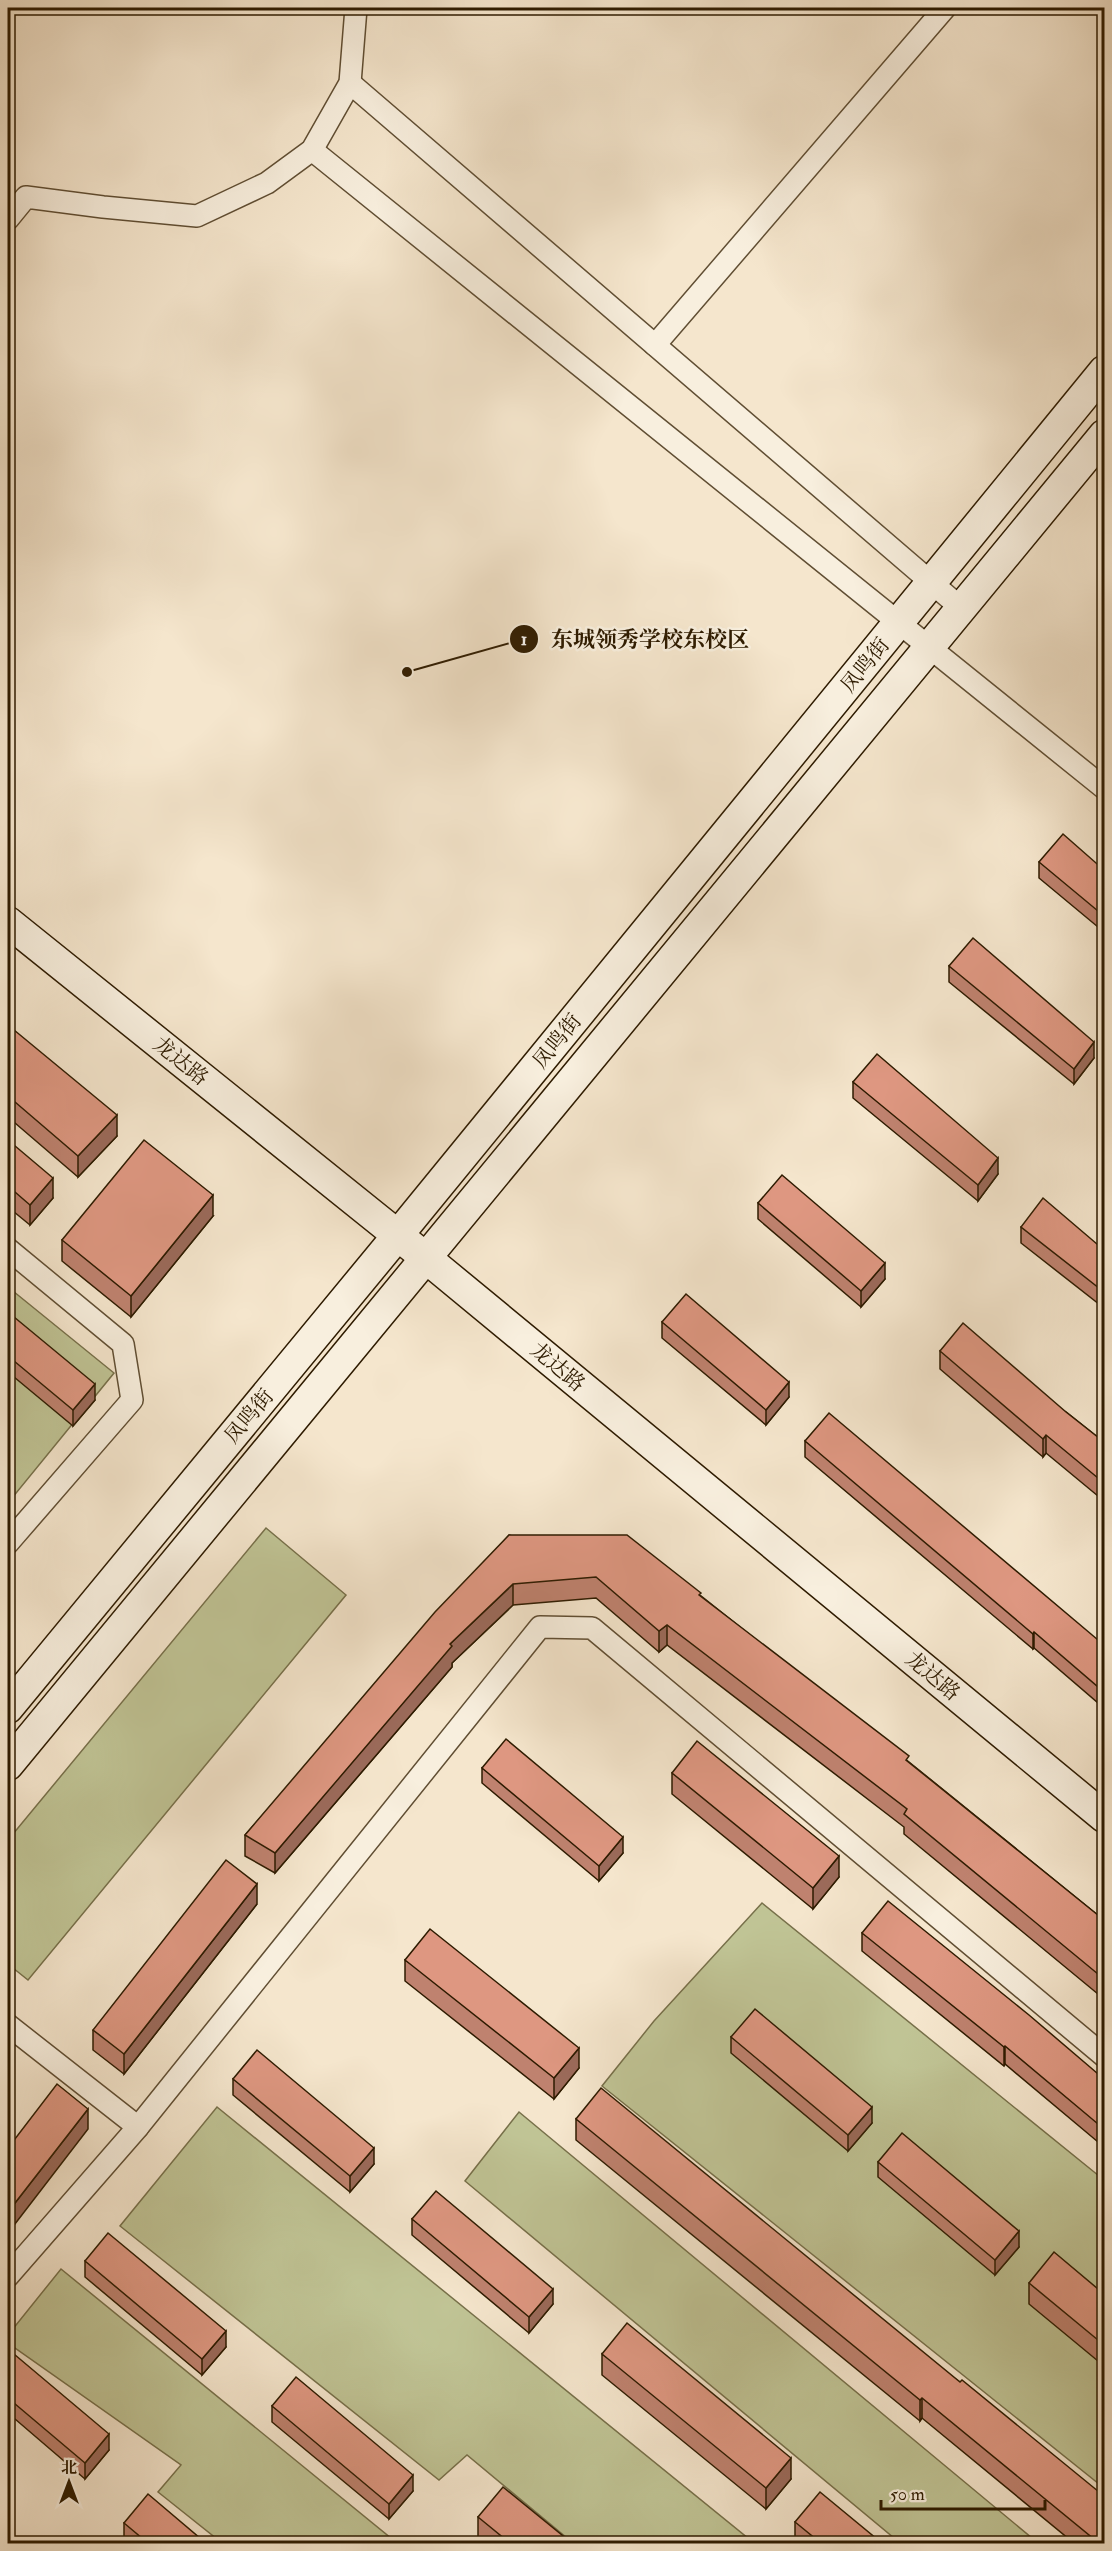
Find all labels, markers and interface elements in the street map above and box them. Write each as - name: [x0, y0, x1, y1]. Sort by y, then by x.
- callout: 东城领秀学校东校区: [509, 619, 761, 659]
- text: 东城领秀学校东校区: [551, 626, 749, 654]
- text: 1: [521, 628, 527, 651]
- street label: 凤鸣街: [835, 632, 896, 698]
- street label: 凤鸣街: [527, 1008, 588, 1074]
- street label: 龙达路: [148, 1031, 214, 1092]
- street label: 龙达路: [525, 1337, 590, 1398]
- street label: 凤鸣街: [219, 1384, 280, 1449]
- street label: 龙达路: [900, 1646, 965, 1707]
- north arrow: [39, 2452, 99, 2512]
- text: 北: [61, 2458, 77, 2478]
- scale bar: [881, 2473, 1044, 2511]
- text: 50 m: [890, 2483, 925, 2506]

